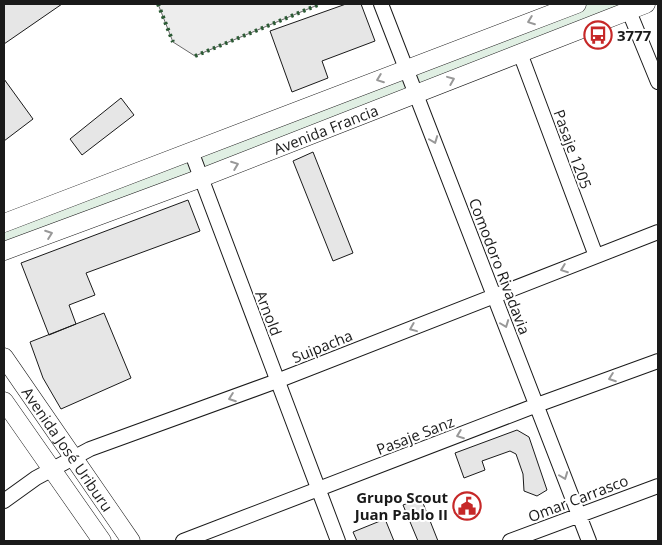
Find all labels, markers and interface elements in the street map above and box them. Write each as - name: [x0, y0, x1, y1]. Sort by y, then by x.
- one-way arrow: [528, 15, 536, 25]
- bus stop icon: 3777: [583, 20, 613, 50]
- place label: 3777: [617, 25, 652, 45]
- one-way arrow: [376, 73, 384, 83]
- one-way arrow: [446, 76, 455, 87]
- street label: Avenida Francia: [271, 100, 381, 159]
- street label: Pasaje 1205: [549, 106, 597, 192]
- one-way arrow: [428, 135, 438, 144]
- one-way arrow: [230, 161, 238, 171]
- street label: Comodoro Rivadavia: [465, 195, 535, 337]
- one-way arrow: [45, 230, 53, 240]
- one-way arrow: [560, 262, 569, 273]
- street label: Arnold: [251, 288, 287, 338]
- one-way arrow: [499, 319, 510, 328]
- one-way arrow: [409, 322, 417, 332]
- street label: Suipacha: [289, 325, 355, 367]
- one-way arrow: [609, 372, 617, 382]
- street label: Avenida José Uriburu: [18, 383, 118, 515]
- one-way arrow: [228, 392, 236, 402]
- street label: Pasaje Sanz: [373, 411, 457, 459]
- one-way arrow: [457, 429, 465, 439]
- street label: Omar Carrasco: [525, 470, 631, 526]
- one-way arrow: [558, 471, 568, 479]
- place label: Grupo Scout Juan Pablo II: [353, 487, 448, 524]
- public building icon: Grupo Scout Juan Pablo II: [452, 491, 482, 521]

